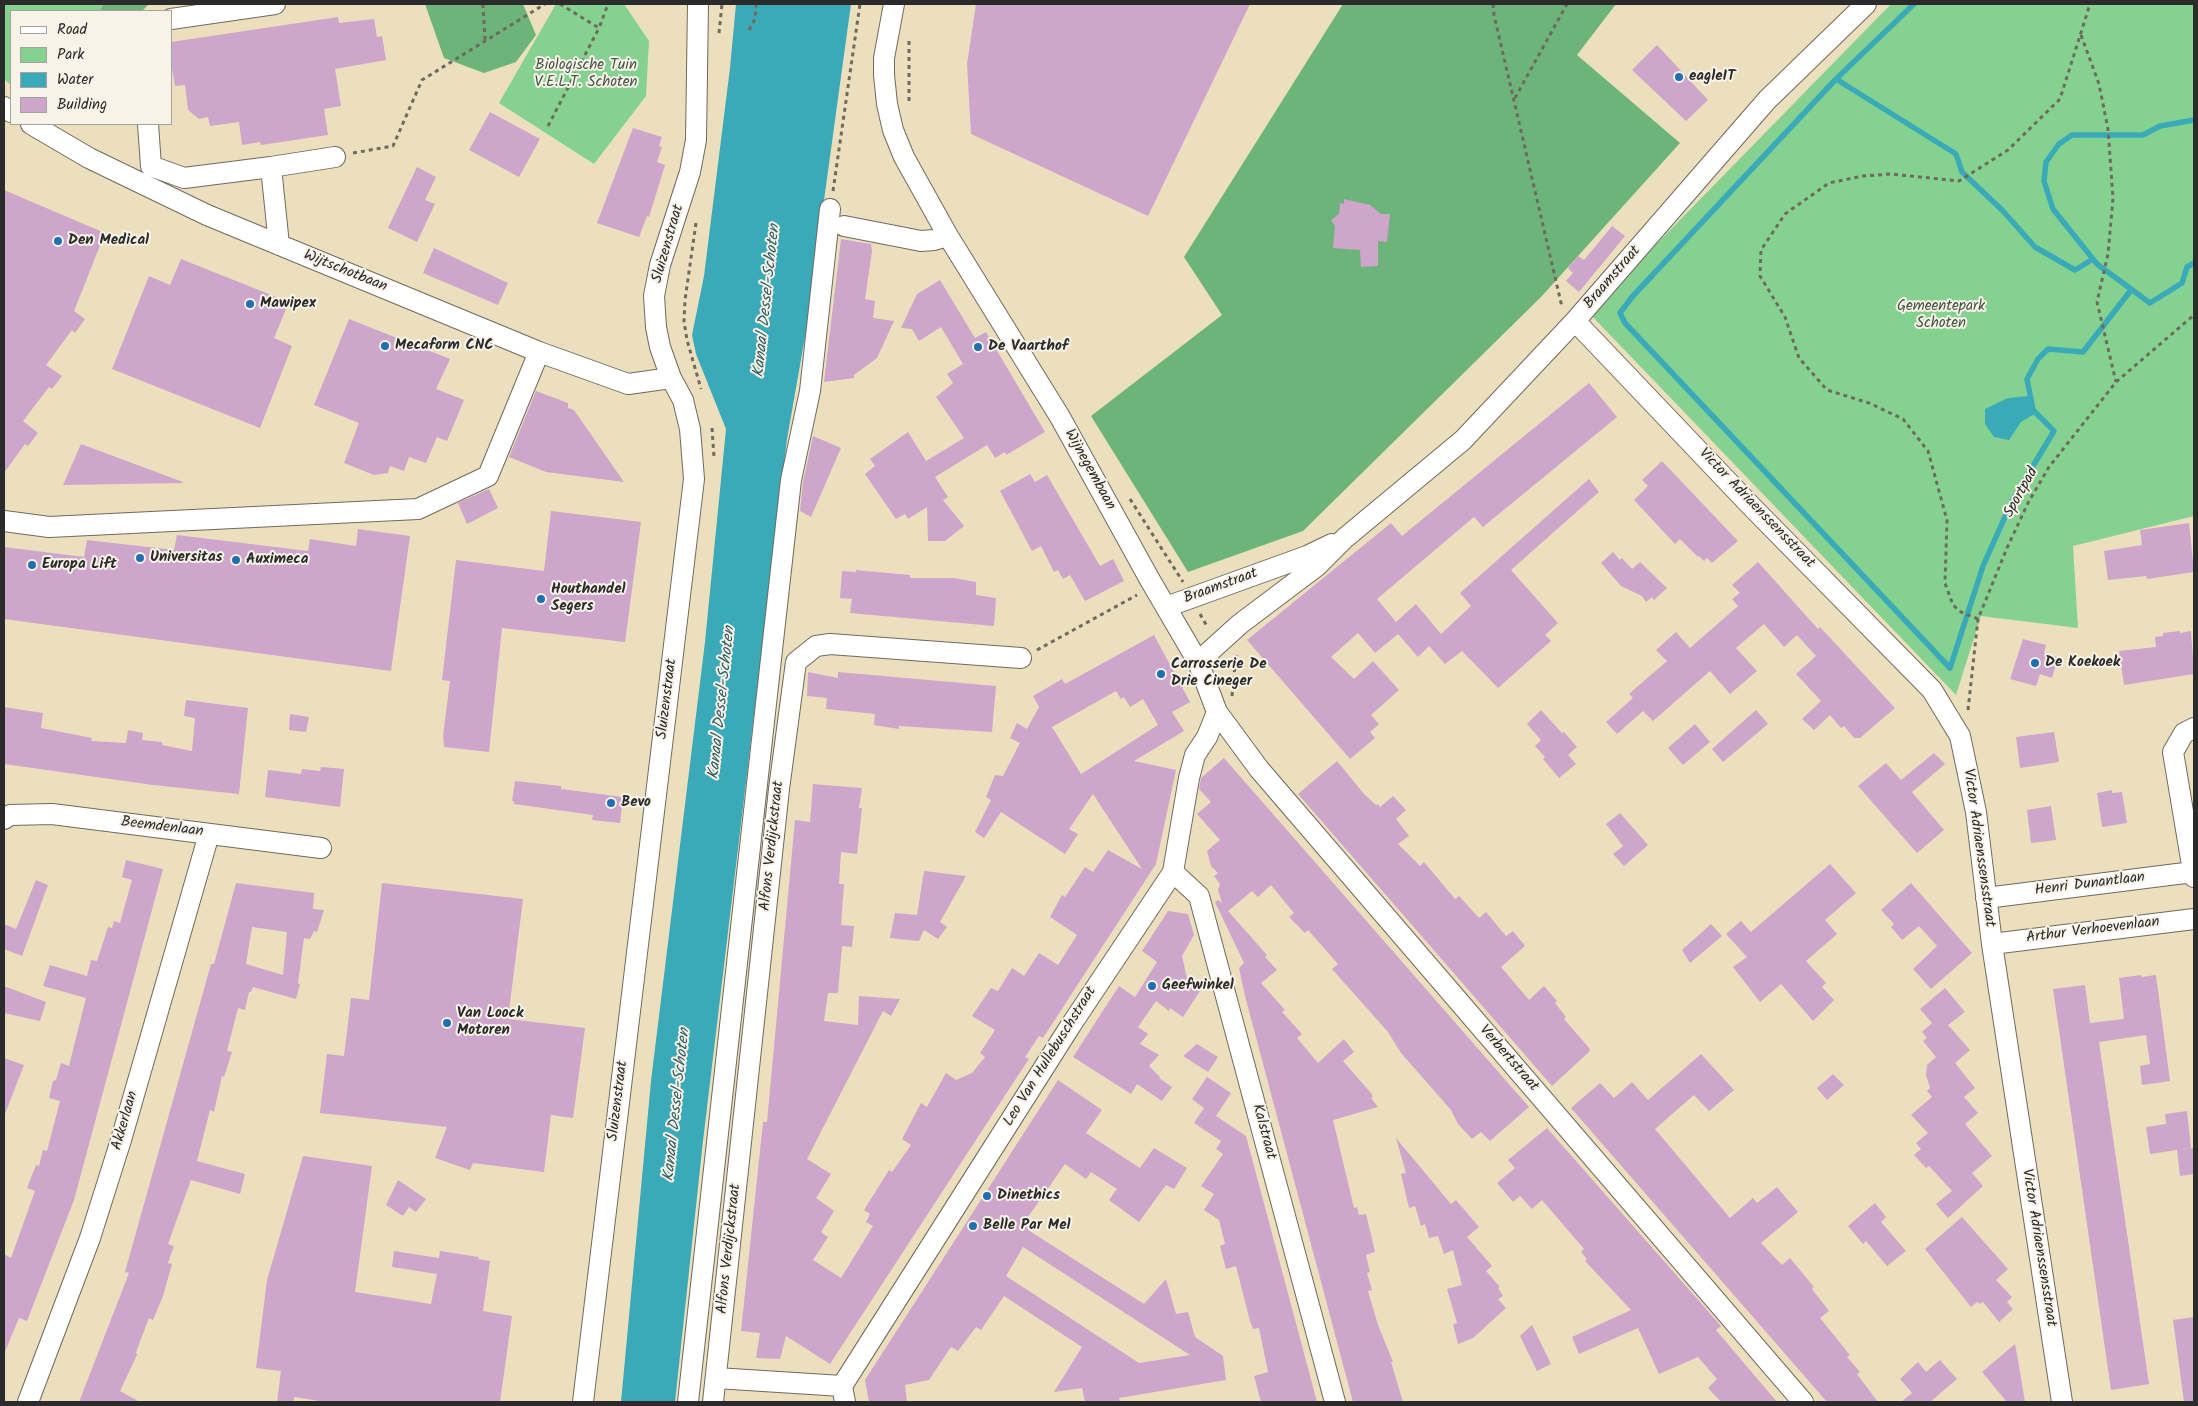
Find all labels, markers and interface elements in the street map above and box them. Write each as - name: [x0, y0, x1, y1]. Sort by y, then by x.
- legend: [10, 10, 172, 125]
- text: Road: [57, 18, 87, 42]
- text: Park: [57, 43, 84, 67]
- park label: Biologische Tuin V.E.L.T. Schoten: [534, 57, 638, 92]
- text: Water: [57, 68, 93, 92]
- place label: eagleIT: [1689, 68, 1735, 86]
- marker: eagleIT: [1673, 71, 1685, 83]
- text: Building: [57, 93, 107, 117]
- street label: Sluizenstraat: [649, 203, 689, 285]
- water label: Kanaal Dessel-Schoten: [750, 224, 786, 378]
- place label: Den Medical: [68, 232, 149, 250]
- marker: Den Medical: [52, 235, 64, 247]
- street label: Braamstraat: [1581, 243, 1645, 313]
- street label: Wijtschotbaan: [301, 247, 389, 297]
- place label: Mawipex: [260, 295, 316, 313]
- marker: Mawipex: [244, 298, 256, 310]
- park label: Gemeentepark Schoten: [1897, 298, 1985, 333]
- place label: Mecaform CNC: [395, 337, 493, 355]
- place label: De Vaarthof: [988, 338, 1068, 356]
- marker: Mecaform CNC: [379, 340, 391, 352]
- marker: De Vaarthof: [972, 341, 984, 353]
- street label: Wijnegembaan: [1059, 426, 1119, 514]
- street label: Victor Adriaenssensstraat: [1694, 445, 1818, 573]
- street label: Sportpad: [2001, 465, 2043, 521]
- place label: Universitas: [150, 549, 223, 567]
- place label: Auximeca: [246, 551, 308, 569]
- marker: Universitas: [134, 552, 146, 564]
- marker: Auximeca: [230, 554, 242, 566]
- place label: Europa Lift: [42, 556, 117, 574]
- marker: Europa Lift: [26, 559, 38, 571]
- street label: Braamstraat: [1181, 565, 1261, 609]
- place label: Houthandel Segers: [551, 581, 625, 616]
- marker: Houthandel Segers: [535, 593, 547, 605]
- water label: Kanaal Dessel-Schoten: [705, 626, 741, 780]
- place label: De Koekoek: [2045, 654, 2120, 672]
- place label: Carrosserie De Drie Cineger: [1171, 656, 1267, 691]
- marker: De Koekoek: [2029, 657, 2041, 669]
- street label: Sluizenstraat: [654, 658, 682, 740]
- marker: Carrosserie De Drie Cineger: [1155, 668, 1167, 680]
- street label: Victor Adriaenssensstraat: [1958, 768, 1998, 928]
- street label: Alfons Verdijckstraat: [757, 780, 789, 912]
- place label: Bevo: [621, 794, 651, 812]
- marker: Bevo: [605, 797, 617, 809]
- street label: Beemdenlaan: [120, 814, 204, 842]
- street label: Henri Dunantlaan: [2034, 869, 2146, 901]
- street label: Arthur Verhoevenlaan: [2025, 914, 2161, 948]
- place label: Geefwinkel: [1162, 977, 1234, 995]
- marker: Geefwinkel: [1146, 980, 1158, 992]
- street label: Leo Van Hullebuschstraat: [1001, 984, 1101, 1130]
- place label: Van Loock Motoren: [457, 1005, 523, 1040]
- marker: Van Loock Motoren: [441, 1017, 453, 1029]
- street label: Verbertstraat: [1474, 1022, 1542, 1096]
- water label: Kanaal Dessel-Schoten: [660, 1028, 696, 1182]
- street label: Sluizenstraat: [605, 1060, 633, 1142]
- street label: Akkerlaan: [109, 1089, 143, 1153]
- street label: Kalstraat: [1247, 1102, 1279, 1162]
- street label: Victor Adriaenssensstraat: [2017, 1168, 2059, 1328]
- street label: Alfons Verdijckstraat: [714, 1183, 746, 1315]
- place label: Dinethics: [997, 1187, 1060, 1205]
- marker: Dinethics: [981, 1190, 993, 1202]
- place label: Belle Par Mel: [983, 1217, 1070, 1235]
- marker: Belle Par Mel: [967, 1220, 979, 1232]

